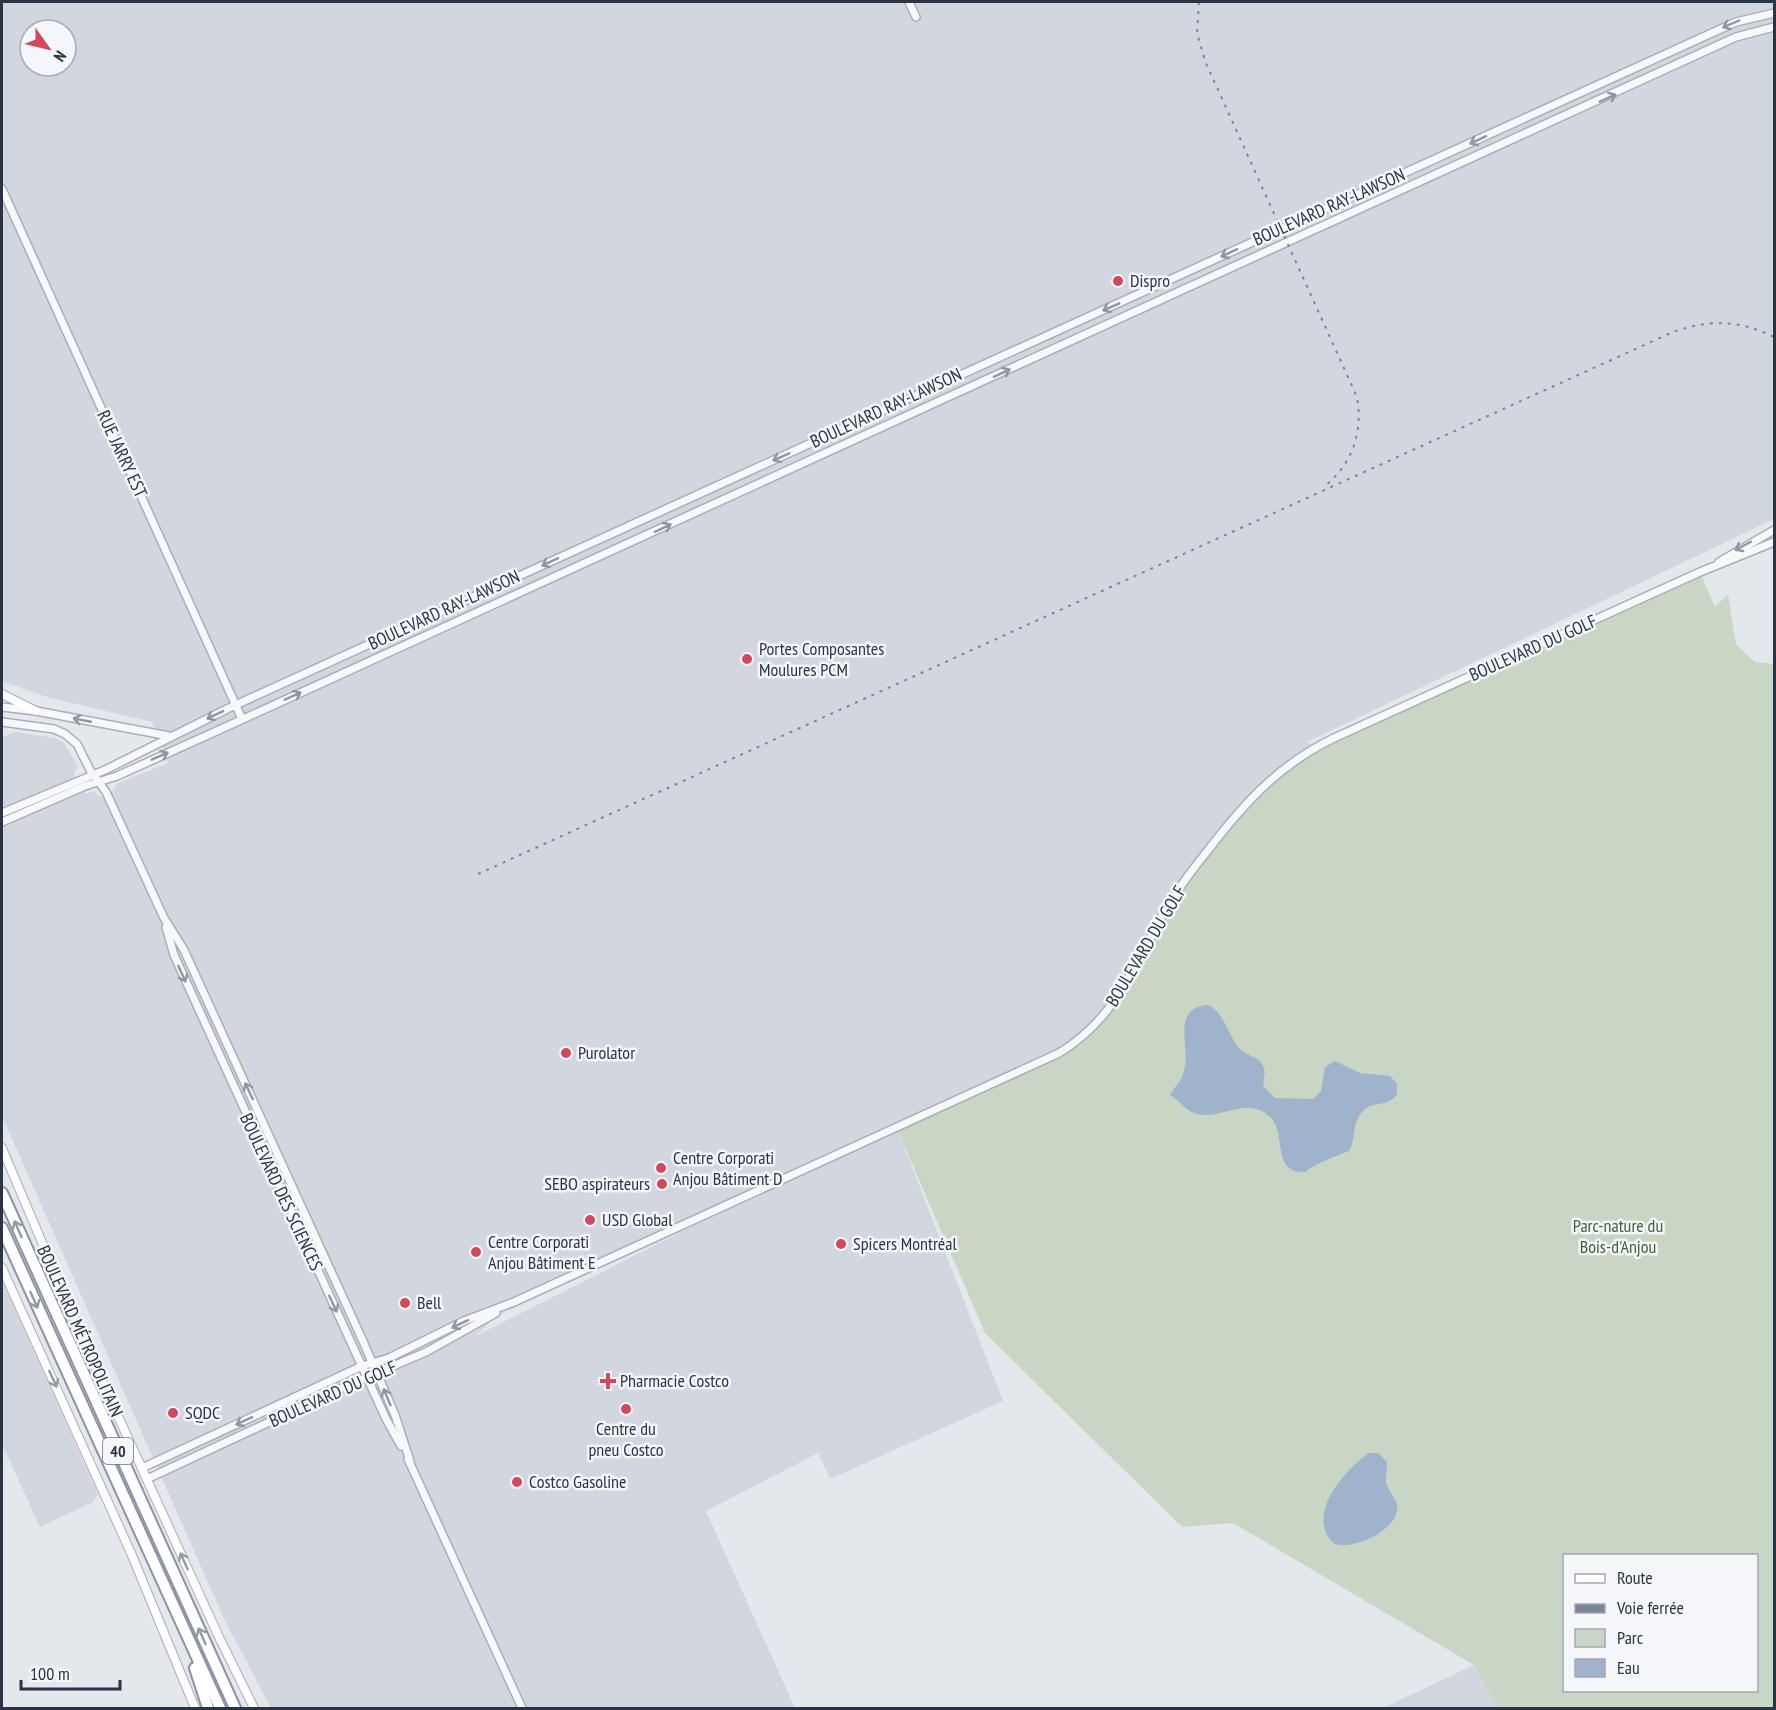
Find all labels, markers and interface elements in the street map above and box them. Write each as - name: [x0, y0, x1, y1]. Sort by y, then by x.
- north arrow: [18, 18, 78, 78]
- one-way arrow: [1722, 20, 1740, 31]
- text: N: [50, 47, 71, 66]
- one-way arrow: [1599, 91, 1617, 103]
- one-way arrow: [1469, 134, 1487, 146]
- street label: BOULEVARD RAY-LAWSON: [1249, 163, 1408, 250]
- one-way arrow: [1221, 247, 1239, 259]
- place label: Dispro: [1130, 269, 1170, 292]
- marker: Dispro: [1111, 274, 1125, 288]
- one-way arrow: [1103, 301, 1121, 313]
- street label: BOULEVARD RAY-LAWSON: [807, 362, 965, 453]
- one-way arrow: [993, 367, 1011, 379]
- street label: RUE JARRY EST: [92, 406, 153, 501]
- one-way arrow: [772, 451, 790, 463]
- one-way arrow: [653, 521, 671, 533]
- one-way arrow: [1735, 541, 1753, 552]
- one-way arrow: [542, 556, 560, 568]
- street label: BOULEVARD RAY-LAWSON: [365, 564, 523, 655]
- street label: BOULEVARD DU GOLF: [1465, 609, 1600, 686]
- place label: Portes Composantes Moulures PCM: [759, 637, 884, 681]
- marker: Portes Composantes Moulures PCM: [740, 652, 754, 666]
- one-way arrow: [283, 690, 301, 702]
- one-way arrow: [206, 709, 224, 721]
- one-way arrow: [73, 714, 92, 725]
- one-way arrow: [150, 750, 168, 761]
- street label: BOULEVARD DU GOLF: [1100, 881, 1191, 1011]
- one-way arrow: [177, 964, 189, 982]
- place label: Purolator: [578, 1041, 635, 1064]
- marker: Purolator: [559, 1046, 573, 1060]
- one-way arrow: [243, 1082, 254, 1100]
- street label: BOULEVARD DES SCIENCES: [235, 1109, 328, 1274]
- place label: Centre Corporati Anjou Bâtiment D: [673, 1146, 783, 1190]
- marker: Centre Corporati Anjou Bâtiment D: [654, 1161, 668, 1175]
- place label: SEBO aspirateurs: [544, 1172, 650, 1195]
- marker: SEBO aspirateurs: [655, 1177, 669, 1191]
- place label: USD Global: [602, 1208, 673, 1231]
- marker: USD Global: [583, 1213, 597, 1227]
- park label: Parc-nature du Bois-d'Anjou: [1573, 1214, 1663, 1258]
- one-way arrow: [12, 1220, 23, 1238]
- place label: Centre Corporati Anjou Bâtiment E: [488, 1230, 596, 1274]
- place label: Spicers Montréal: [853, 1232, 957, 1255]
- marker: Spicers Montréal: [834, 1237, 848, 1251]
- street label: BOULEVARD MÉTROPOLITAIN: [32, 1242, 129, 1420]
- marker: Centre Corporati Anjou Bâtiment E: [469, 1245, 483, 1259]
- one-way arrow: [29, 1291, 41, 1309]
- place label: Bell: [417, 1291, 442, 1314]
- one-way arrow: [327, 1295, 339, 1313]
- marker: Bell: [398, 1296, 412, 1310]
- one-way arrow: [451, 1318, 469, 1330]
- street label: BOULEVARD DU GOLF: [265, 1355, 400, 1432]
- one-way arrow: [47, 1369, 59, 1387]
- place label: Pharmacie Costco: [620, 1369, 729, 1392]
- marker: Pharmacie Costco: [601, 1374, 615, 1388]
- one-way arrow: [381, 1389, 392, 1407]
- place label: SQDC: [185, 1401, 220, 1424]
- marker: Centre du pneu Costco: [619, 1402, 633, 1416]
- marker: SQDC: [166, 1406, 180, 1420]
- one-way arrow: [235, 1416, 253, 1428]
- place label: Centre du pneu Costco: [588, 1417, 664, 1461]
- road number: 40: [103, 1438, 133, 1464]
- place label: Costco Gasoline: [529, 1470, 626, 1493]
- marker: Costco Gasoline: [510, 1475, 524, 1489]
- one-way arrow: [178, 1552, 189, 1570]
- legend: [1563, 1554, 1758, 1692]
- text: Route: [1617, 1566, 1653, 1589]
- text: Voie ferrée: [1616, 1596, 1684, 1619]
- text: Parc: [1617, 1626, 1644, 1649]
- one-way arrow: [196, 1627, 207, 1645]
- scale bar: [21, 1653, 120, 1691]
- text: Eau: [1617, 1656, 1640, 1679]
- text: 100 m: [30, 1662, 70, 1685]

